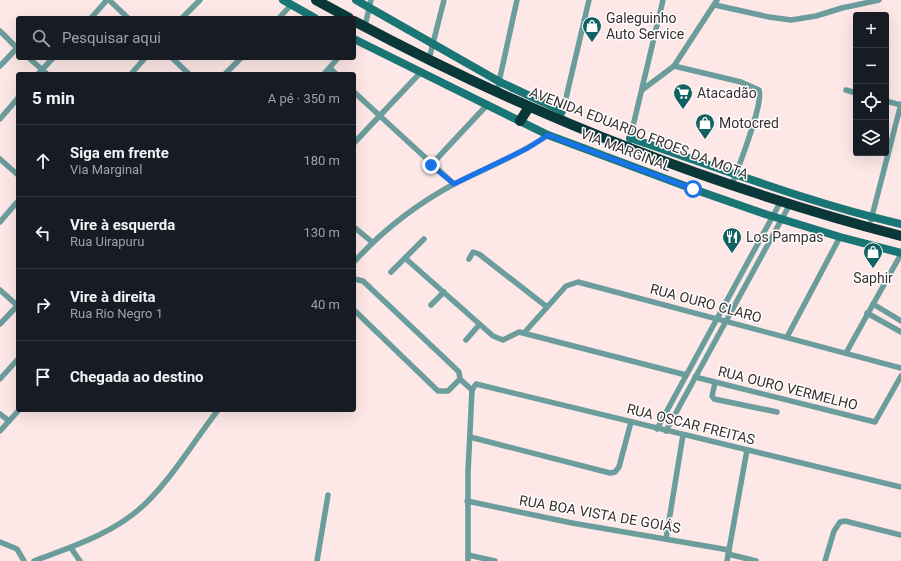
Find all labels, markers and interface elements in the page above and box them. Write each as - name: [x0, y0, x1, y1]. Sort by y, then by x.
- place label: Galeguinho Auto Service: [606, 10, 684, 42]
- map controls: [853, 12, 889, 156]
- button: +: [853, 12, 889, 48]
- shop icon: Galeguinho Auto Service: [581, 15, 603, 43]
- search box: [16, 16, 356, 60]
- icon: search: [30, 27, 52, 49]
- text: Pesquisar aqui: [62, 29, 161, 47]
- button: −: [853, 48, 889, 84]
- supermarket icon: Atacadão: [672, 82, 694, 110]
- street label: AVENIDA EDUARDO FROES DA MOTA: [527, 84, 751, 182]
- button: locate: [853, 84, 889, 120]
- place label: Atacadão: [697, 85, 757, 101]
- text: 5 min: [32, 88, 75, 108]
- text: A pé · 350 m: [268, 91, 340, 106]
- shop icon: Motocred: [694, 112, 716, 140]
- place label: Motocred: [719, 115, 779, 131]
- button: layers: [853, 120, 889, 156]
- street label: VIA MARGINAL: [578, 125, 674, 175]
- text: Siga em frente: [70, 144, 169, 162]
- icon: ahead: [32, 150, 54, 172]
- text: 180 m: [303, 153, 340, 168]
- route end: [422, 156, 440, 174]
- text: Via Marginal: [70, 162, 142, 177]
- route start: [684, 180, 702, 198]
- text: Vire à esquerda: [70, 216, 175, 234]
- icon: left: [32, 222, 54, 244]
- text: 130 m: [303, 225, 340, 240]
- restaurant icon: Los Pampas: [721, 226, 743, 254]
- place label: Los Pampas: [746, 229, 824, 245]
- text: Rua Uirapuru: [70, 234, 144, 249]
- shop icon: Saphir: [862, 241, 884, 269]
- place label: Saphir: [853, 270, 893, 286]
- street label: RUA OURO CLARO: [648, 280, 764, 326]
- text: Vire à direita: [70, 288, 156, 306]
- icon: right: [32, 294, 54, 316]
- text: 40 m: [311, 297, 340, 312]
- text: Rua Rio Negro 1: [70, 306, 163, 321]
- street label: RUA OURO VERMELHO: [716, 363, 860, 413]
- icon: arrive: [32, 366, 54, 388]
- text: Chegada ao destino: [70, 368, 204, 386]
- street label: RUA OSCAR FREITAS: [625, 400, 757, 448]
- street label: RUA BOA VISTA DE GOIÁS: [518, 491, 682, 536]

